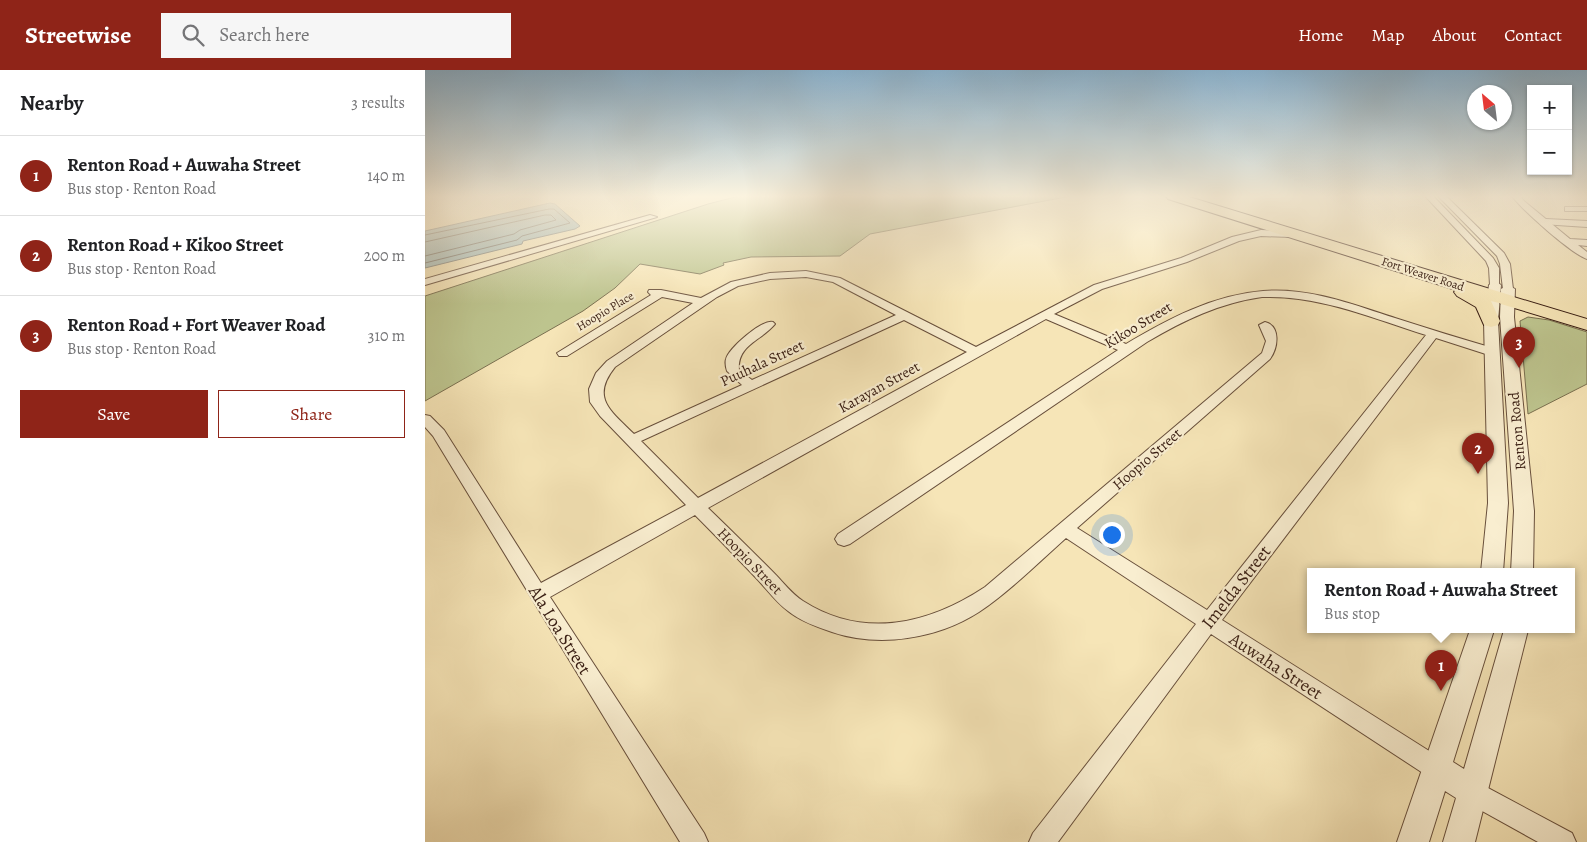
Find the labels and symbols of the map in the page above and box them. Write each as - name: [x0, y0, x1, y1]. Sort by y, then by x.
- north arrow: [1467, 85, 1512, 130]
- street label: Fort Weaver Road: [1380, 253, 1467, 295]
- street label: Hoopio Place: [573, 288, 637, 334]
- street label: Kikoo Street: [1100, 297, 1176, 353]
- pin: 3: [1503, 327, 1535, 368]
- street label: Puuhala Street: [717, 335, 807, 391]
- street label: Karayan Street: [835, 356, 923, 418]
- street label: Renton Road: [1504, 390, 1530, 471]
- street label: Hoopio Street: [1108, 423, 1186, 495]
- pin: 2: [1462, 433, 1494, 474]
- your location: [1099, 522, 1125, 548]
- street label: Hoopio Street: [713, 523, 787, 599]
- street label: Imelda Street: [1196, 540, 1276, 634]
- street label: Ala Loa Street: [523, 580, 597, 679]
- street label: Auwaha Street: [1224, 626, 1327, 705]
- pin: 1: [1425, 650, 1457, 691]

